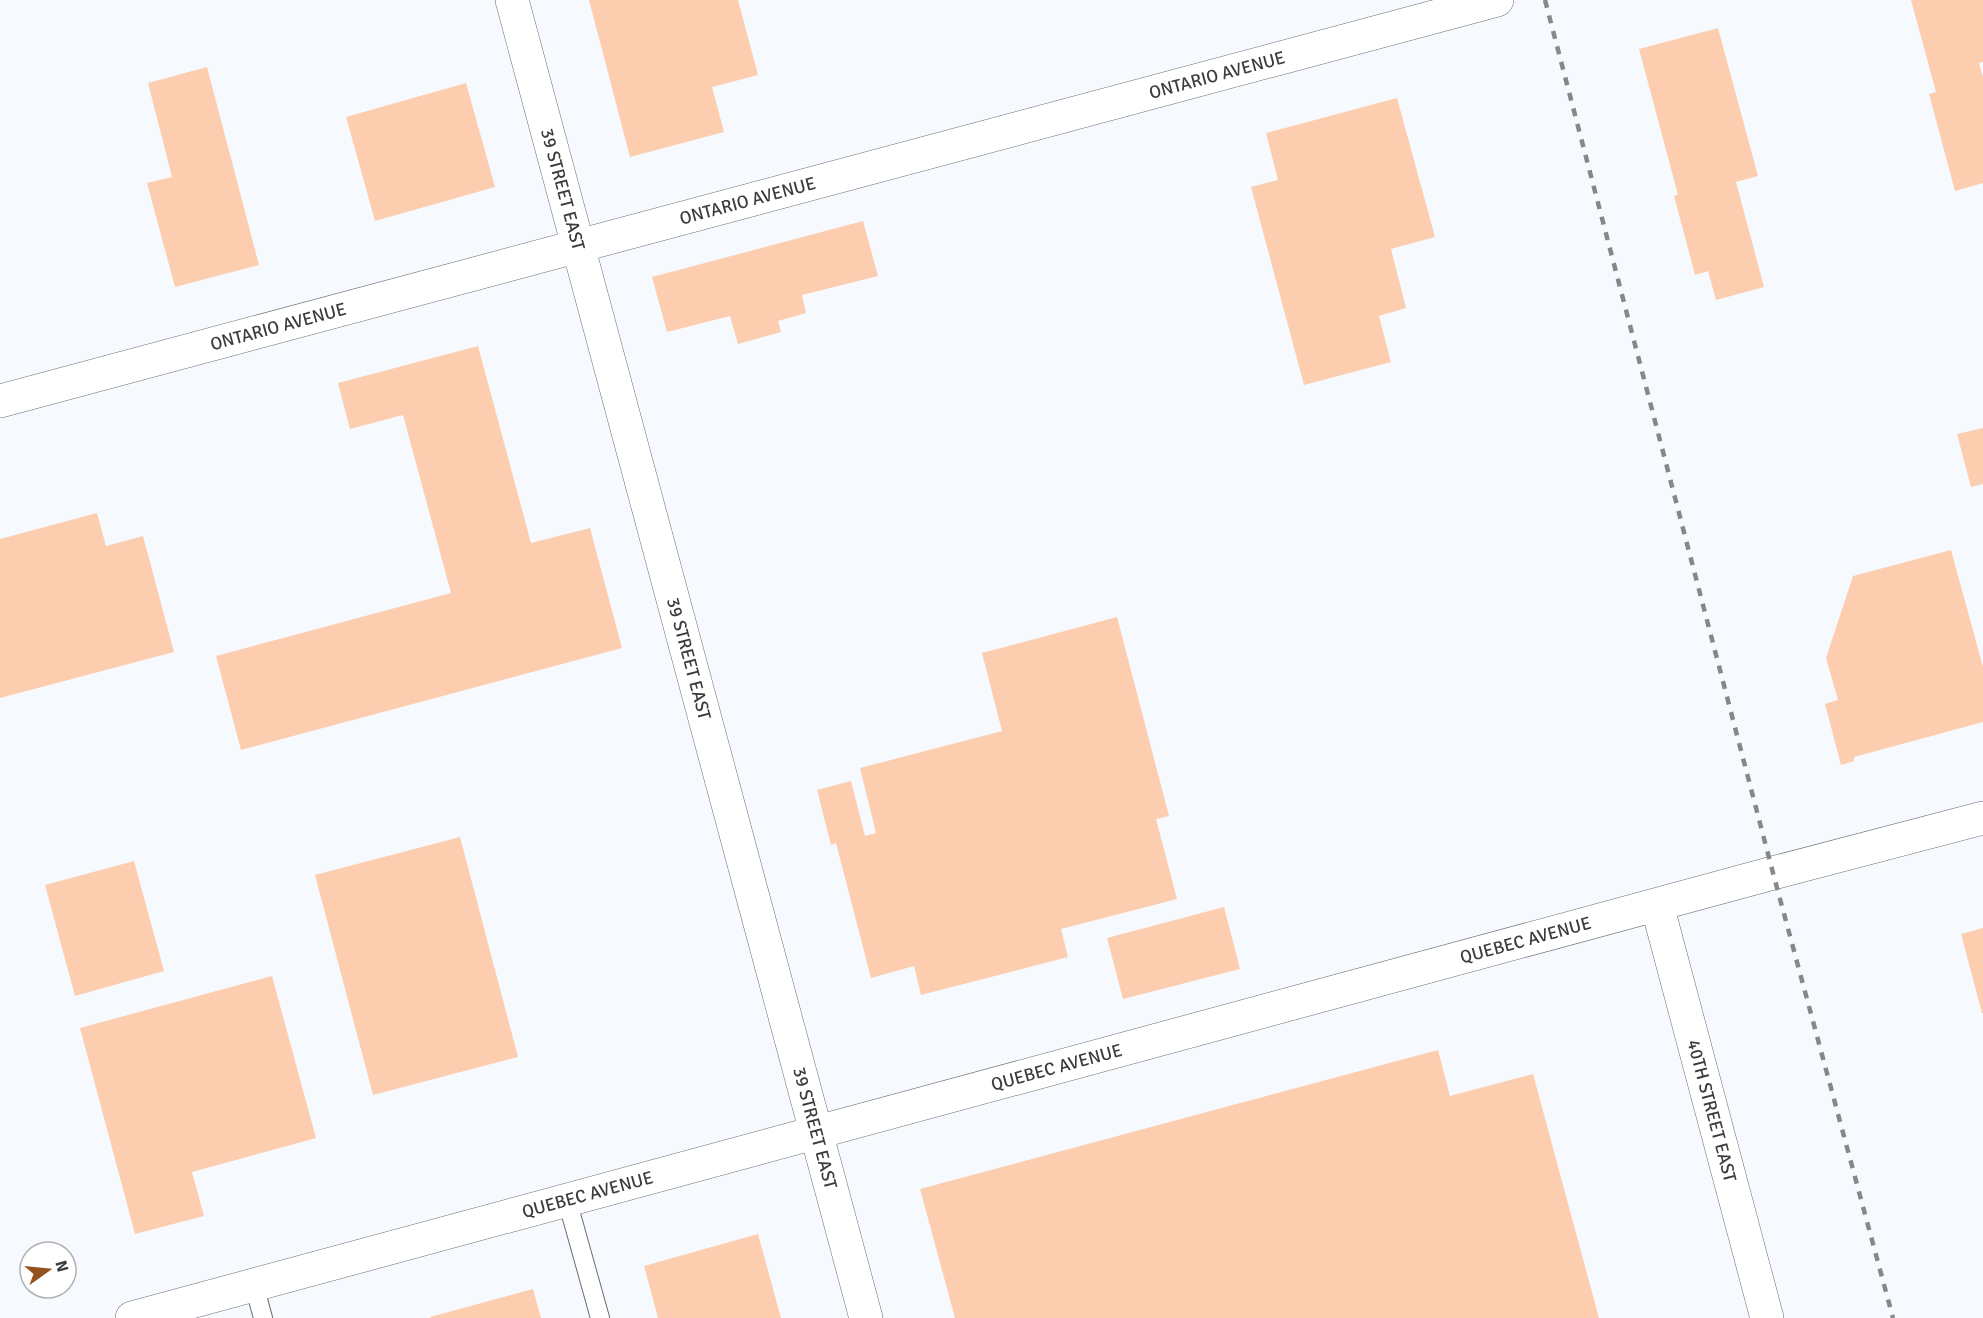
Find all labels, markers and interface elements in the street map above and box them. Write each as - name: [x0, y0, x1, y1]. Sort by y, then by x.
- street label: ONTARIO AVENUE: [1147, 46, 1288, 104]
- street label: 39 STREET EAST: [536, 126, 590, 253]
- street label: ONTARIO AVENUE: [677, 172, 818, 229]
- street label: ONTARIO AVENUE: [208, 298, 349, 355]
- street label: 39 STREET EAST: [662, 595, 716, 722]
- street label: QUEBEC AVENUE: [1458, 912, 1594, 968]
- street label: 40TH STREET EAST: [1682, 1037, 1741, 1185]
- street label: QUEBEC AVENUE: [989, 1039, 1125, 1096]
- street label: 39 STREET EAST: [788, 1065, 842, 1192]
- street label: QUEBEC AVENUE: [520, 1166, 656, 1223]
- north arrow: [18, 1240, 78, 1300]
- text: N: [50, 1258, 73, 1274]

